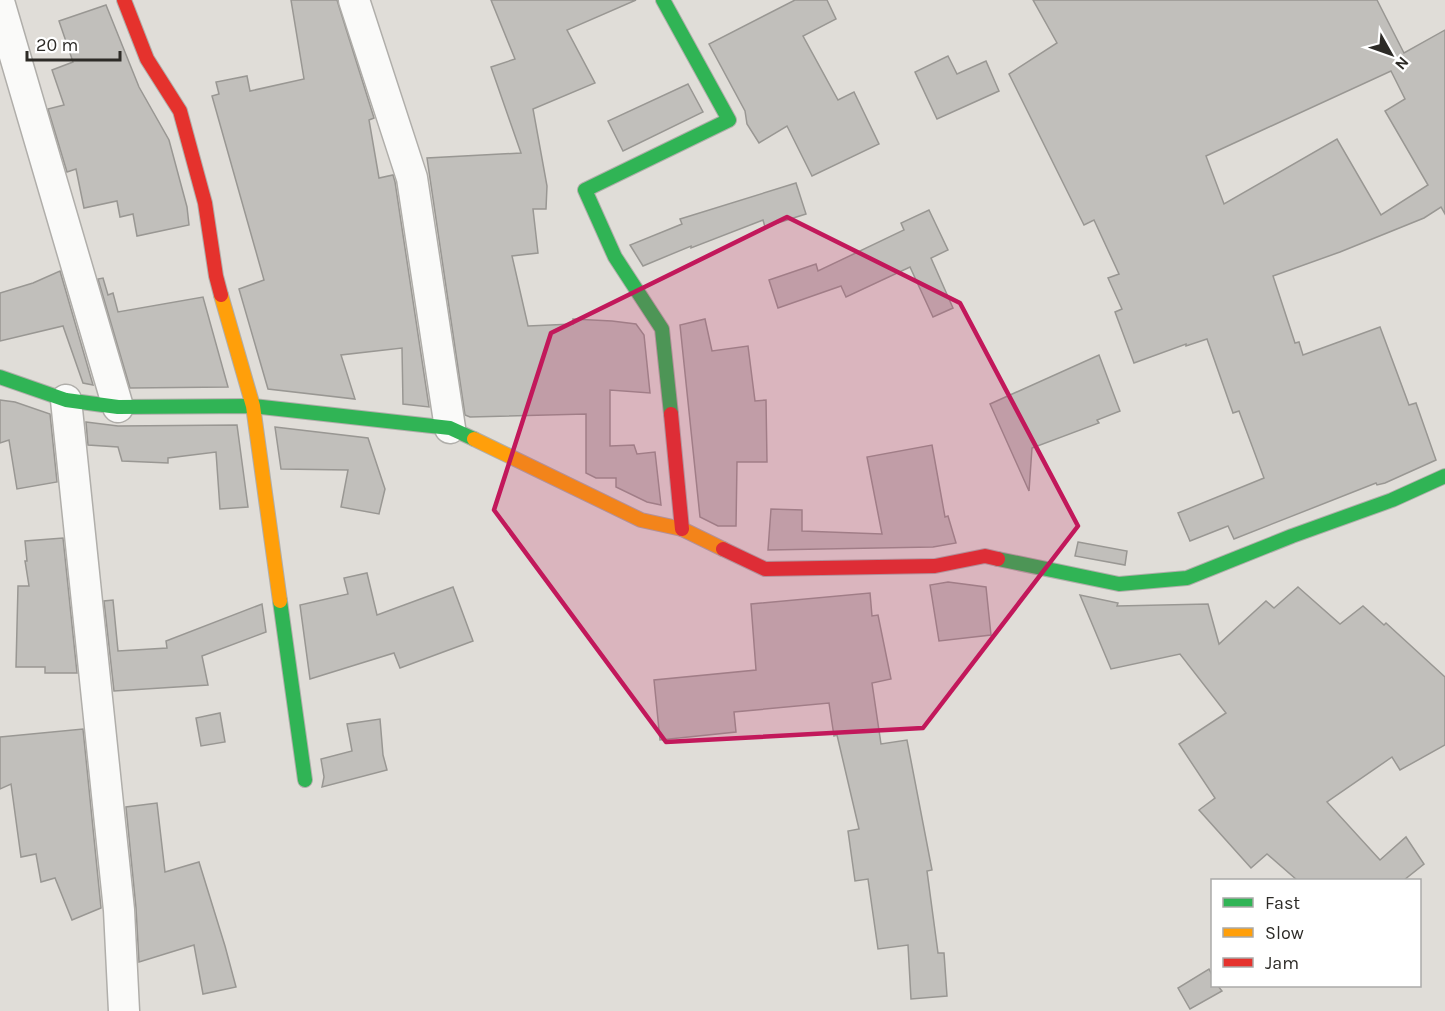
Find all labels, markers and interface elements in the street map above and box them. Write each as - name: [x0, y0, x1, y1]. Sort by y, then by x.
- scale bar: [27, 24, 120, 62]
- north arrow: [1361, 24, 1421, 84]
- text: 20 m: [36, 34, 78, 56]
- text: N: [1391, 53, 1413, 74]
- legend: [1211, 879, 1421, 987]
- text: Fast: [1265, 892, 1300, 914]
- text: Slow: [1265, 922, 1304, 944]
- text: Jam: [1265, 952, 1299, 974]

